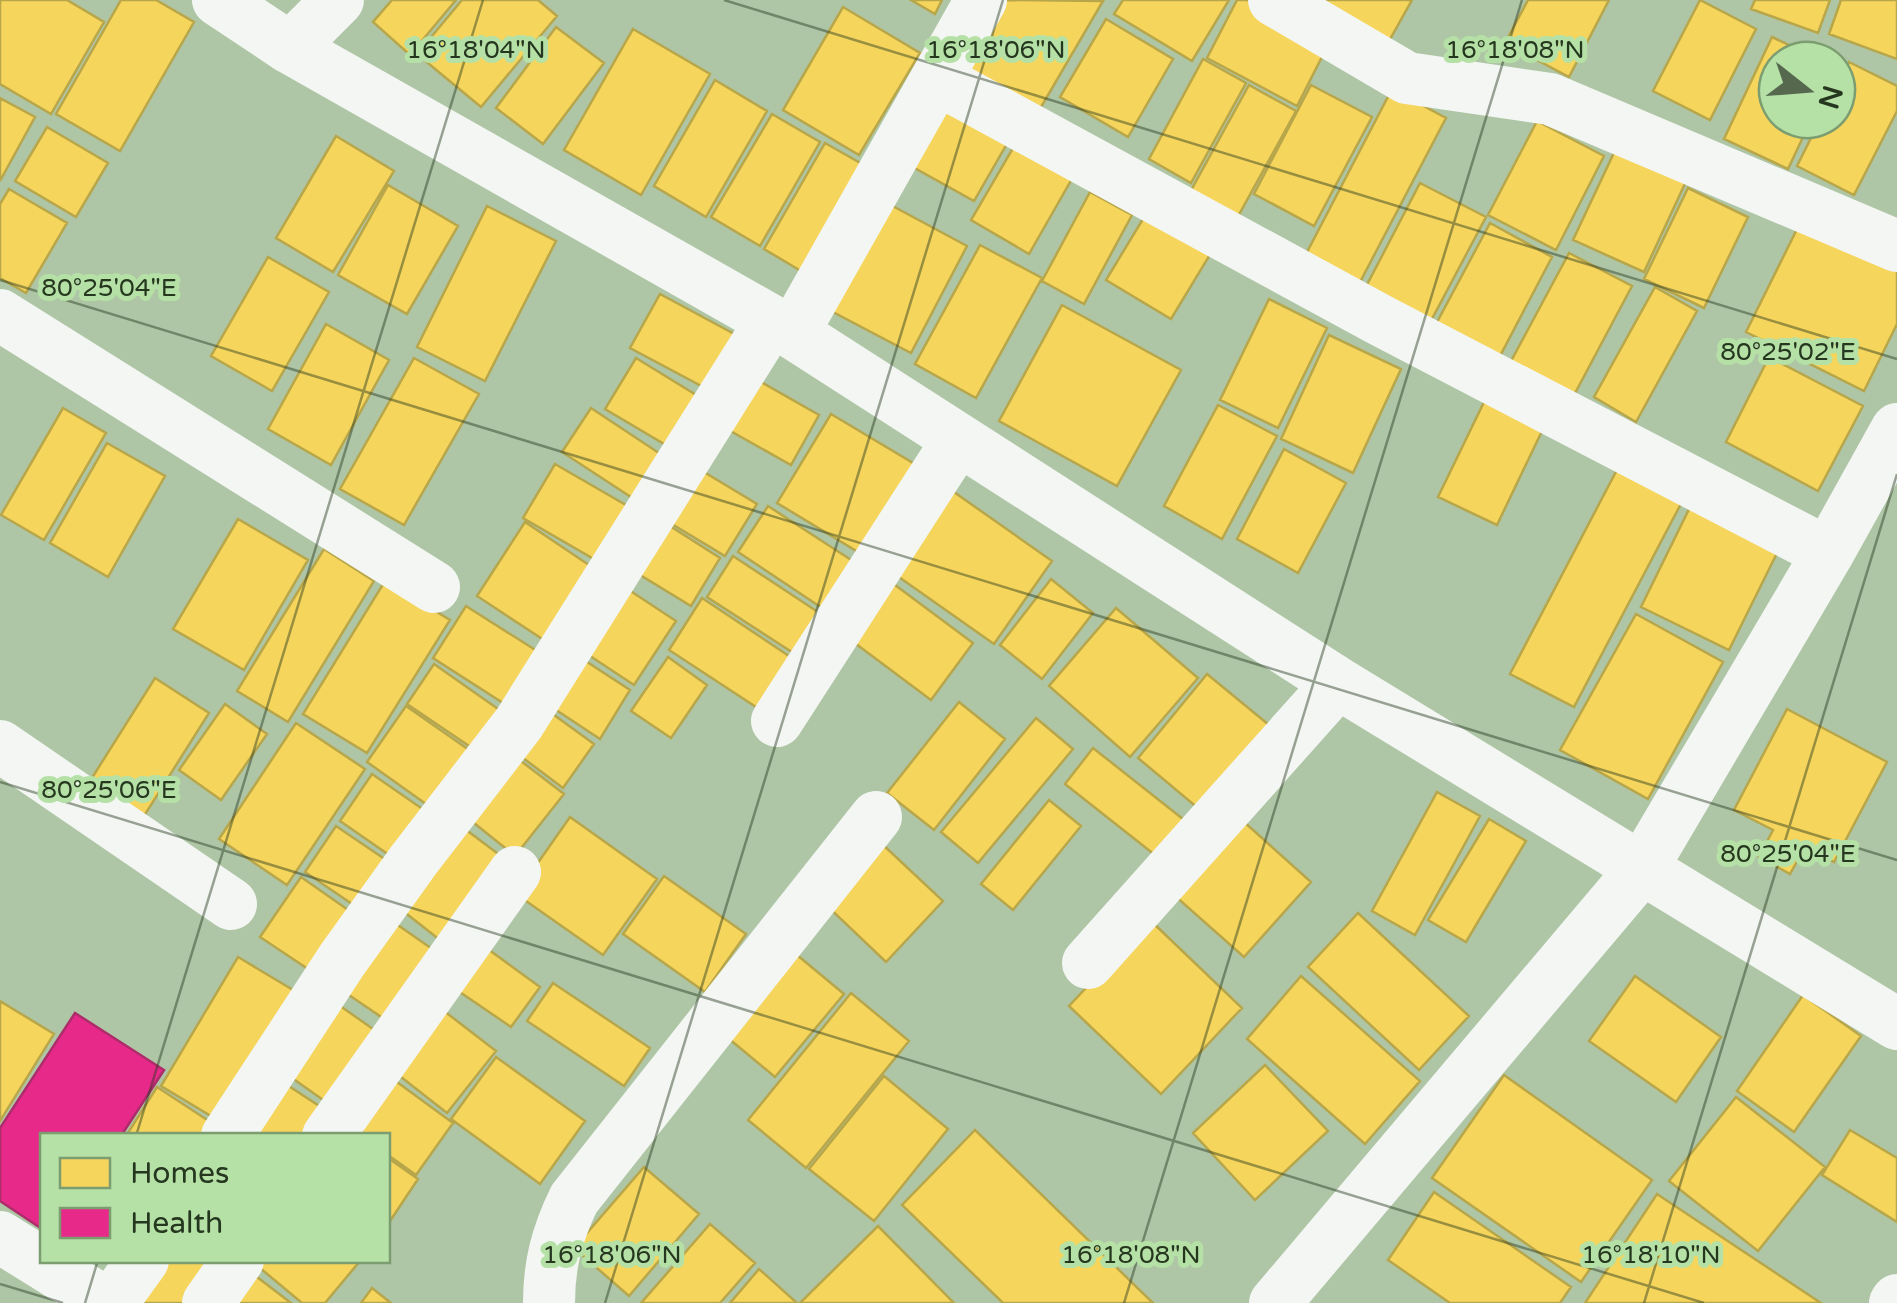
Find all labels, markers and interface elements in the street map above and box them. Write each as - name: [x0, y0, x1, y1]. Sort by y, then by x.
- text: 16°18'04"N: [406, 35, 546, 65]
- text: 16°18'06"N: [926, 35, 1066, 65]
- text: 16°18'08"N: [1445, 35, 1585, 65]
- north arrow: [1757, 40, 1857, 140]
- text: N: [1810, 81, 1849, 113]
- text: 80°25'04"E: [41, 273, 177, 303]
- text: 80°25'02"E: [1720, 337, 1856, 367]
- text: 80°25'06"E: [41, 775, 177, 805]
- text: 80°25'04"E: [1720, 839, 1856, 869]
- legend: [40, 1133, 390, 1263]
- text: Homes: [130, 1155, 229, 1192]
- text: Health: [130, 1205, 223, 1242]
- text: 16°18'06"N: [542, 1240, 682, 1270]
- text: 16°18'08"N: [1061, 1240, 1201, 1270]
- text: 16°18'10"N: [1581, 1240, 1721, 1270]

